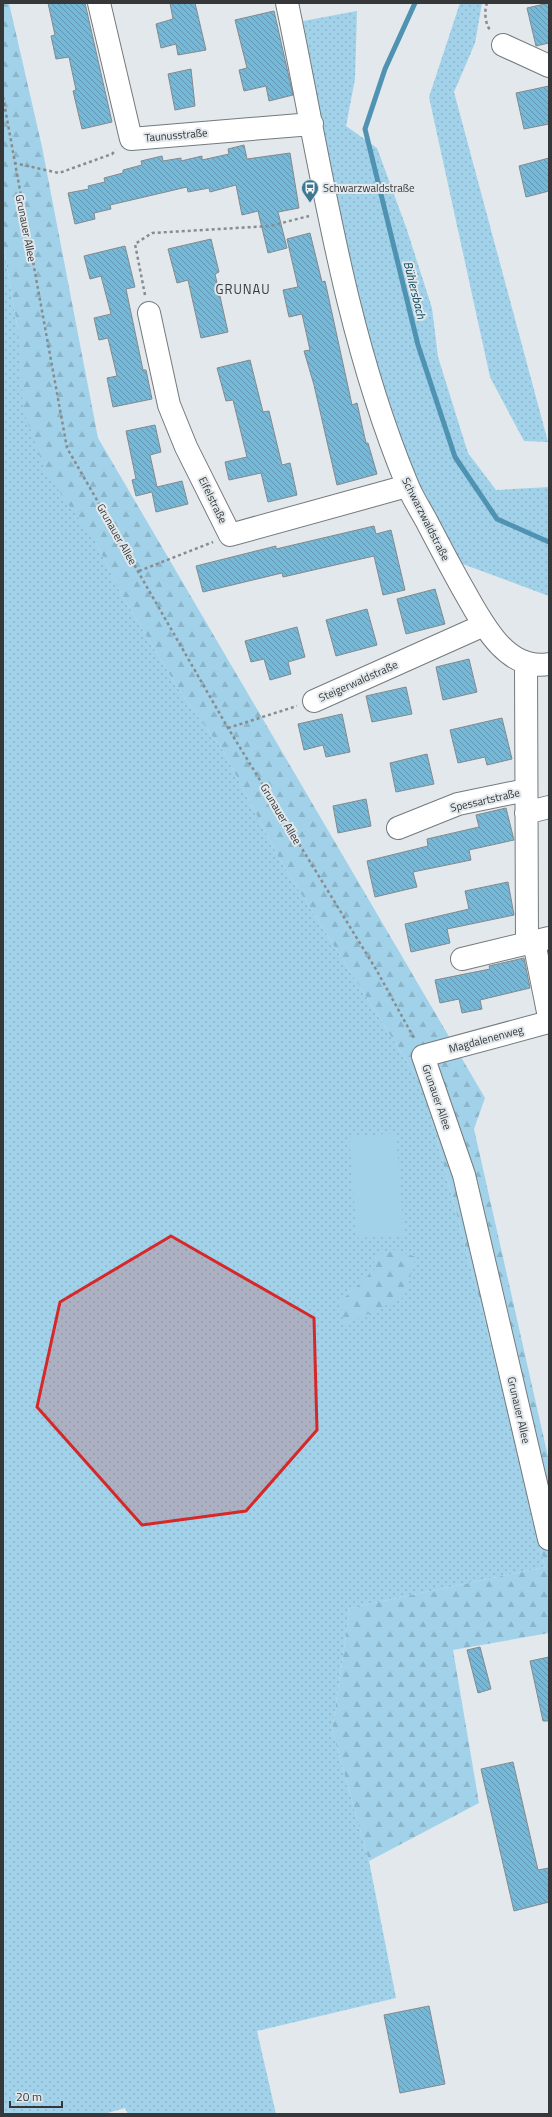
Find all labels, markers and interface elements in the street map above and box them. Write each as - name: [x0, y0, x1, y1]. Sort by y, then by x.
- street label: Taunusstraße: [144, 124, 209, 146]
- bus stop icon: Schwarzwaldstraße: [300, 178, 320, 203]
- place label: Schwarzwaldstraße: [323, 180, 415, 196]
- street label: Grunauer Allee: [12, 193, 40, 263]
- water label: Bühlersbach: [399, 259, 432, 322]
- district label: GRUNAU: [215, 279, 271, 299]
- street label: Eifelstraße: [195, 474, 231, 527]
- street label: Schwarzwaldstraße: [398, 475, 454, 564]
- street label: Grunauer Allee: [93, 500, 141, 568]
- street label: Steigerwaldstraße: [316, 656, 401, 706]
- street label: Grunauer Allee: [257, 781, 306, 848]
- street label: Spessartstraße: [449, 784, 522, 816]
- street label: Magdalenenweg: [447, 1021, 525, 1057]
- street label: Grunauer Allee: [418, 1062, 456, 1132]
- street label: Grunauer Allee: [504, 1375, 535, 1445]
- scale bar: [10, 2083, 62, 2109]
- text: 20 m: [16, 2087, 42, 2106]

